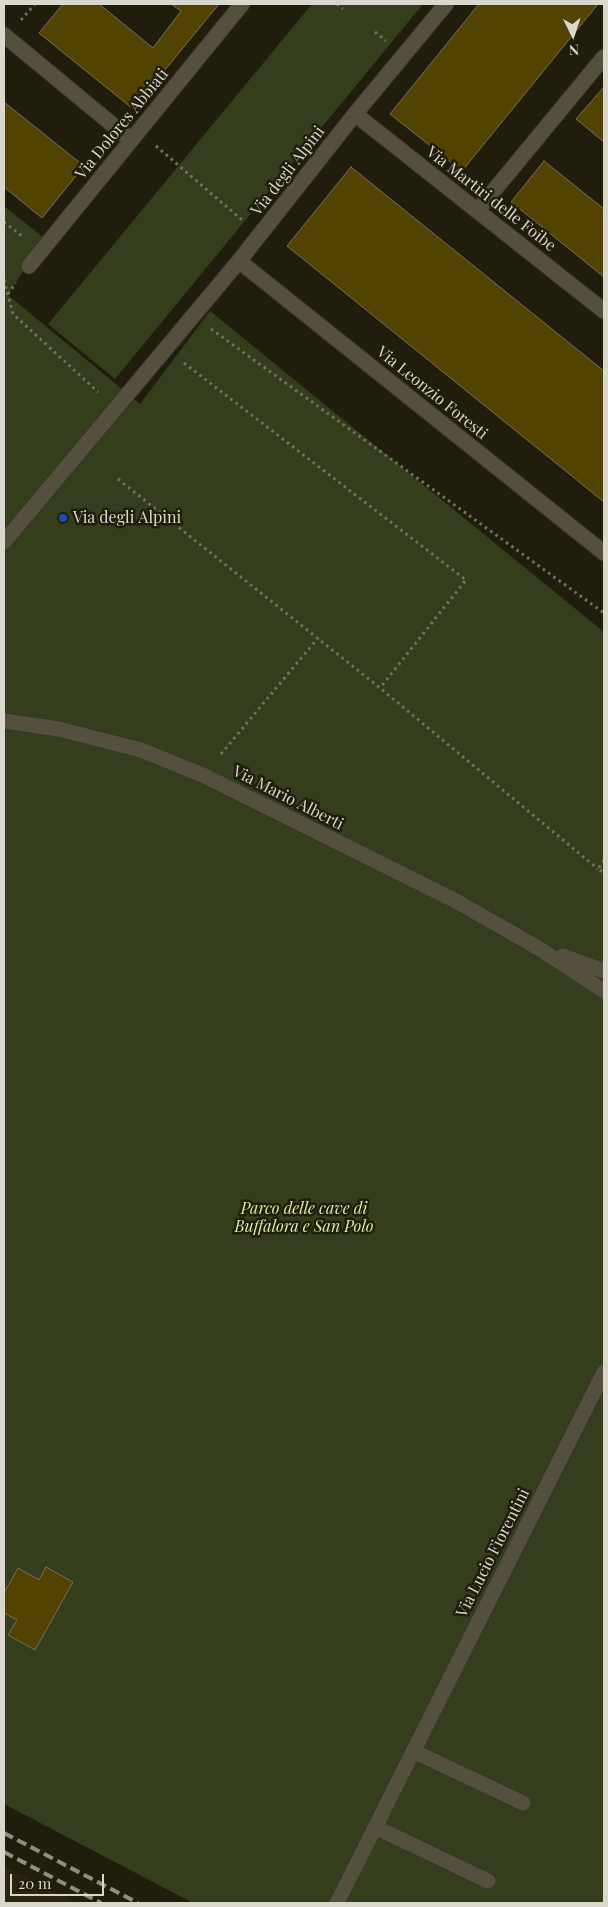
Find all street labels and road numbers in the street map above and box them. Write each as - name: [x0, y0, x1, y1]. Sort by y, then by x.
- street label: Via Dolores Abbiati: [72, 65, 172, 183]
- street label: Via degli Alpini: [247, 122, 329, 220]
- street label: Via Martiri delle Foibe: [422, 142, 560, 256]
- street label: Via Leonzio Foresti: [373, 342, 491, 444]
- street label: Via Mario Alberti: [229, 762, 347, 834]
- street label: Via Lucio Fiorentini: [452, 1485, 534, 1621]

